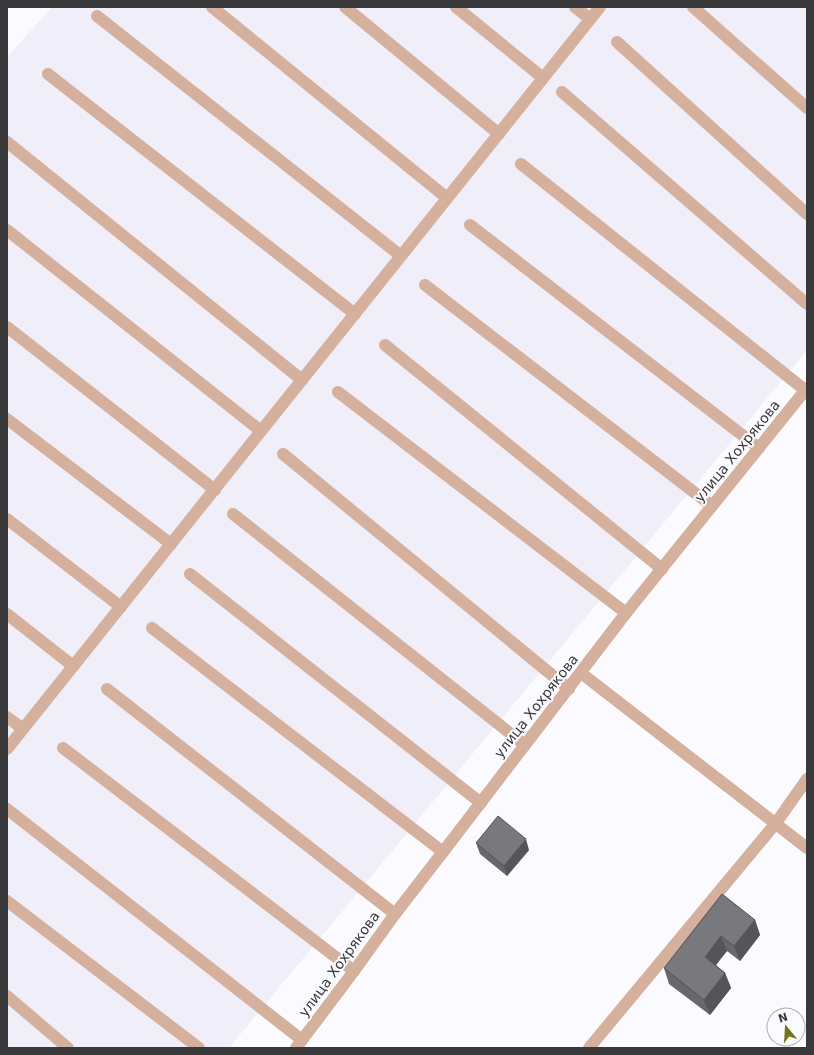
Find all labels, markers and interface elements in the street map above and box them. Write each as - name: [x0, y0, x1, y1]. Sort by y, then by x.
- street label: улица Хохрякова: [691, 397, 783, 505]
- street label: улица Хохрякова: [491, 651, 581, 761]
- street label: улица Хохрякова: [295, 908, 383, 1020]
- north arrow: [766, 1007, 806, 1047]
- text: N: [777, 1010, 789, 1026]

